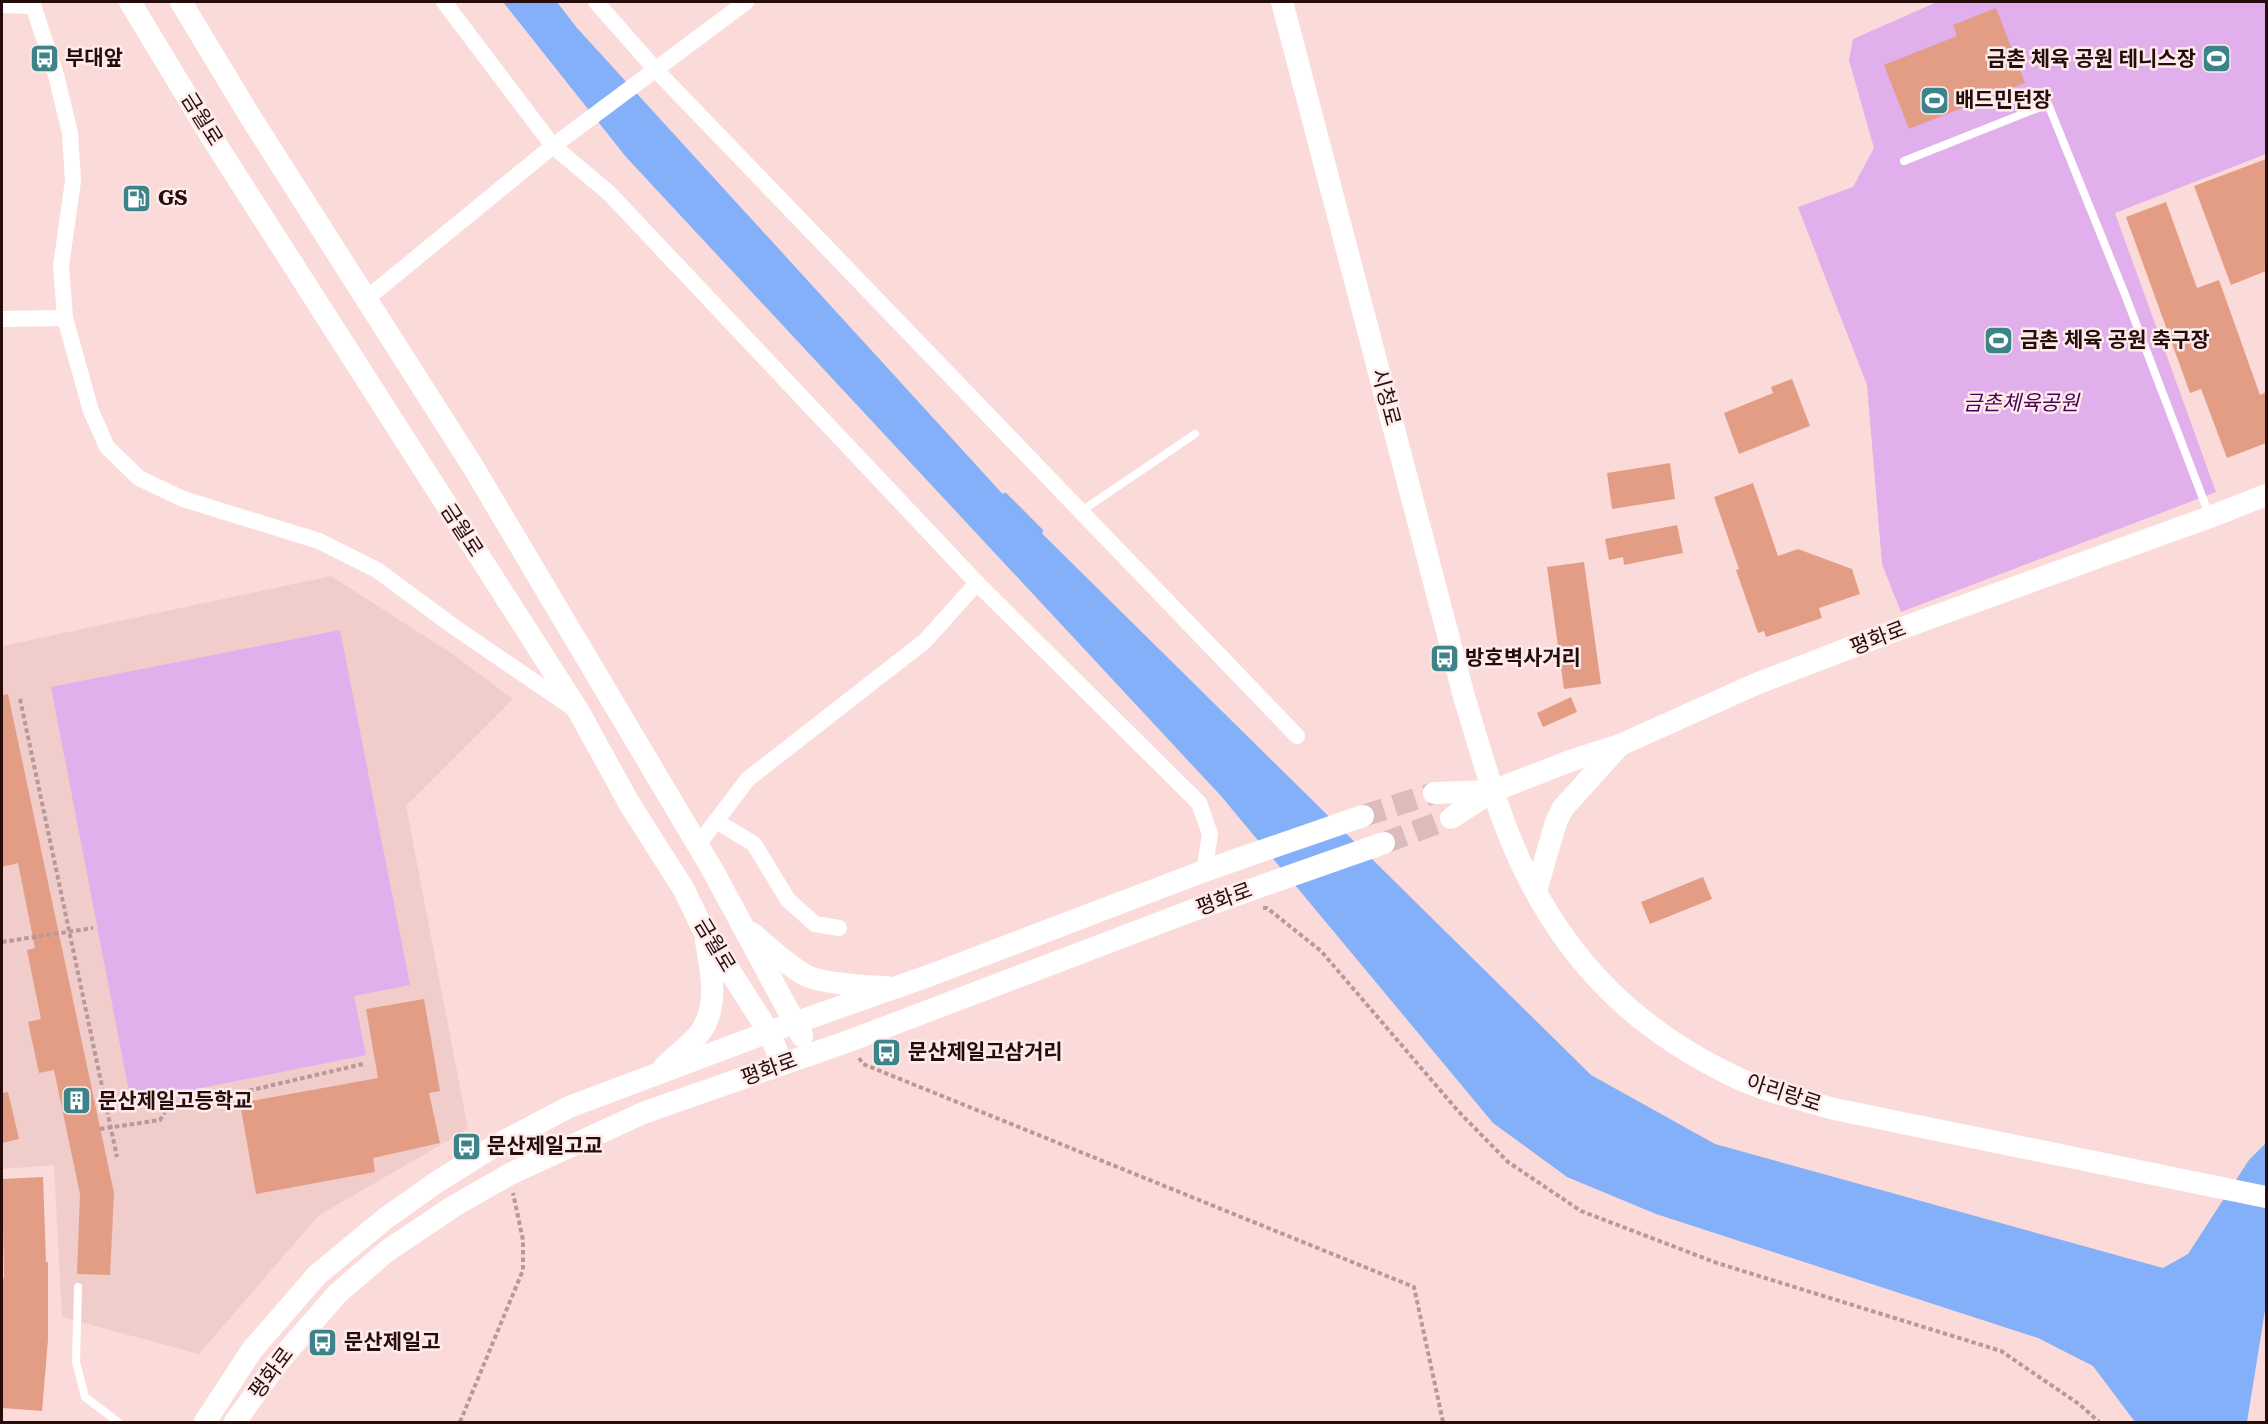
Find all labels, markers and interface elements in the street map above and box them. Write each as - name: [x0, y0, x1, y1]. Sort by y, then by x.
- bus stop icon: 부대앞: [28, 42, 60, 74]
- sports icon: 금촌 체육 공원 테니스장: [2201, 43, 2233, 75]
- place label: 부대앞: [65, 46, 123, 70]
- place label: 금촌 체육 공원 테니스장: [1987, 47, 2196, 71]
- sports icon: 배드민턴장: [1918, 84, 1950, 116]
- street label: 금월로: [176, 88, 228, 150]
- place label: 배드민턴장: [1955, 88, 2052, 112]
- fuel station icon: GS: [121, 182, 153, 214]
- place label: GS: [158, 186, 187, 210]
- sports icon: 금촌 체육 공원 축구장: [1983, 324, 2015, 356]
- place label: 금촌 체육 공원 축구장: [2020, 328, 2210, 352]
- street label: 시청로: [1367, 366, 1405, 428]
- park label: 금촌체육공원: [1963, 391, 2081, 415]
- street label: 금월로: [436, 499, 488, 561]
- street label: 평화로: [1847, 616, 1909, 660]
- bus stop icon: 방호벽사거리: [1428, 642, 1460, 674]
- place label: 방호벽사거리: [1465, 646, 1581, 670]
- street label: 평화로: [1193, 878, 1255, 920]
- street label: 금월로: [690, 914, 740, 976]
- bus stop icon: 문산제일고삼거리: [871, 1036, 903, 1068]
- place label: 문산제일고삼거리: [908, 1040, 1063, 1064]
- street label: 평화로: [738, 1048, 800, 1090]
- street label: 아리랑로: [1744, 1070, 1824, 1116]
- building icon: 문산제일고등학교: [61, 1085, 93, 1117]
- place label: 문산제일고등학교: [98, 1089, 253, 1113]
- bus stop icon: 문산제일고교: [450, 1130, 482, 1162]
- place label: 문산제일고교: [487, 1134, 603, 1158]
- bus stop icon: 문산제일고: [307, 1326, 339, 1358]
- place label: 문산제일고: [344, 1330, 441, 1354]
- street label: 평화로: [244, 1343, 298, 1403]

